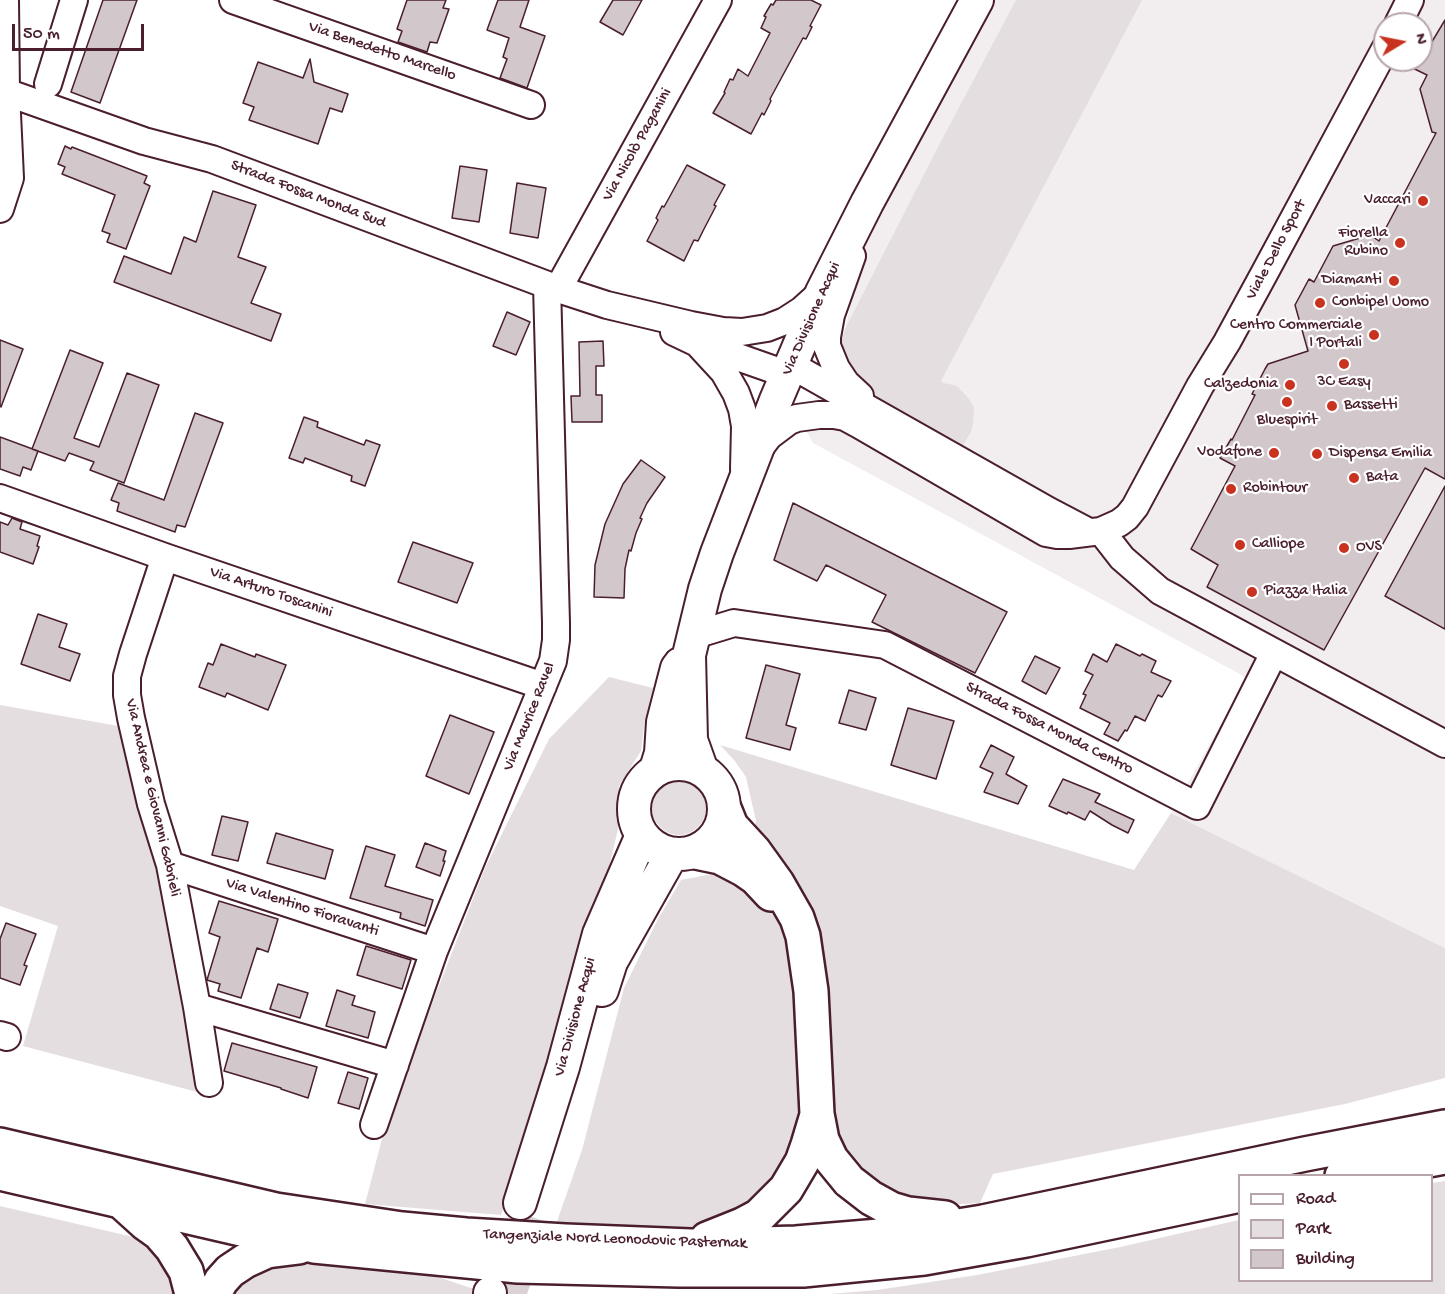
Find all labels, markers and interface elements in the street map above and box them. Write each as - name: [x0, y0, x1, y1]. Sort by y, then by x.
- scale bar: [15, 12, 147, 50]
- north arrow: [1373, 12, 1433, 72]
- street label: Via Benedetto Marcello: [306, 18, 458, 86]
- text: 50 m: [23, 24, 60, 45]
- text: N: [1409, 32, 1430, 46]
- street label: Via Nicolò Paganini: [599, 85, 677, 205]
- street label: Strada Fossa Monda Sud: [228, 156, 388, 234]
- place label: Vaccari: [1364, 191, 1411, 211]
- marker: Vaccari: [1416, 194, 1430, 208]
- street label: Viale Dello Sport: [1243, 197, 1311, 303]
- place label: Fiorella Rubino: [1338, 224, 1388, 262]
- marker: Fiorella Rubino: [1393, 236, 1407, 250]
- street label: Via Divisione Acqui: [778, 259, 846, 379]
- place label: Diamanti: [1321, 271, 1382, 291]
- marker: Diamanti: [1387, 274, 1401, 288]
- place label: Conbipel Uomo: [1332, 293, 1429, 313]
- marker: Conbipel Uomo: [1313, 296, 1327, 310]
- place label: Centro Commerciale I Portali: [1230, 316, 1362, 354]
- marker: Centro Commerciale I Portali: [1367, 328, 1381, 342]
- marker: 3C Easy: [1337, 357, 1351, 371]
- place label: 3C Easy: [1317, 373, 1371, 393]
- place label: Calzedonia: [1204, 375, 1278, 395]
- marker: Calzedonia: [1283, 378, 1297, 392]
- marker: Bluespirit: [1280, 395, 1294, 409]
- place label: Bassetti: [1344, 396, 1398, 416]
- marker: Bassetti: [1325, 399, 1339, 413]
- place label: Bluespirit: [1257, 411, 1317, 431]
- place label: Vodafone: [1197, 443, 1262, 463]
- place label: Dispensa Emilia: [1329, 444, 1432, 464]
- marker: Vodafone: [1267, 446, 1281, 460]
- marker: Dispensa Emilia: [1310, 447, 1324, 461]
- place label: Bata: [1366, 468, 1398, 488]
- marker: Bata: [1347, 471, 1361, 485]
- place label: Robintour: [1243, 479, 1307, 499]
- marker: Robintour: [1224, 482, 1238, 496]
- place label: Calliope: [1252, 535, 1305, 555]
- marker: Calliope: [1233, 538, 1247, 552]
- place label: OVS: [1356, 538, 1382, 558]
- marker: OVS: [1337, 541, 1351, 555]
- street label: Via Arturo Toscanini: [207, 563, 335, 623]
- place label: Piazza Italia: [1264, 582, 1347, 602]
- marker: Piazza Italia: [1245, 585, 1259, 599]
- street label: Via Maurice Ravel: [500, 660, 560, 774]
- street label: Strada Fossa Monda Centro: [962, 678, 1136, 780]
- street label: Via Andrea e Giovanni Gabrieli: [120, 697, 184, 899]
- street label: Via Valentino Fioravanti: [223, 874, 381, 942]
- street label: Via Divisione Acqui: [551, 955, 601, 1079]
- legend: [1238, 1174, 1433, 1282]
- text: Road: [1296, 1189, 1335, 1210]
- text: Park: [1296, 1219, 1330, 1240]
- street label: Tangenziale Nord Leonodovic Pasternak: [483, 1226, 747, 1254]
- text: Building: [1296, 1249, 1355, 1270]

